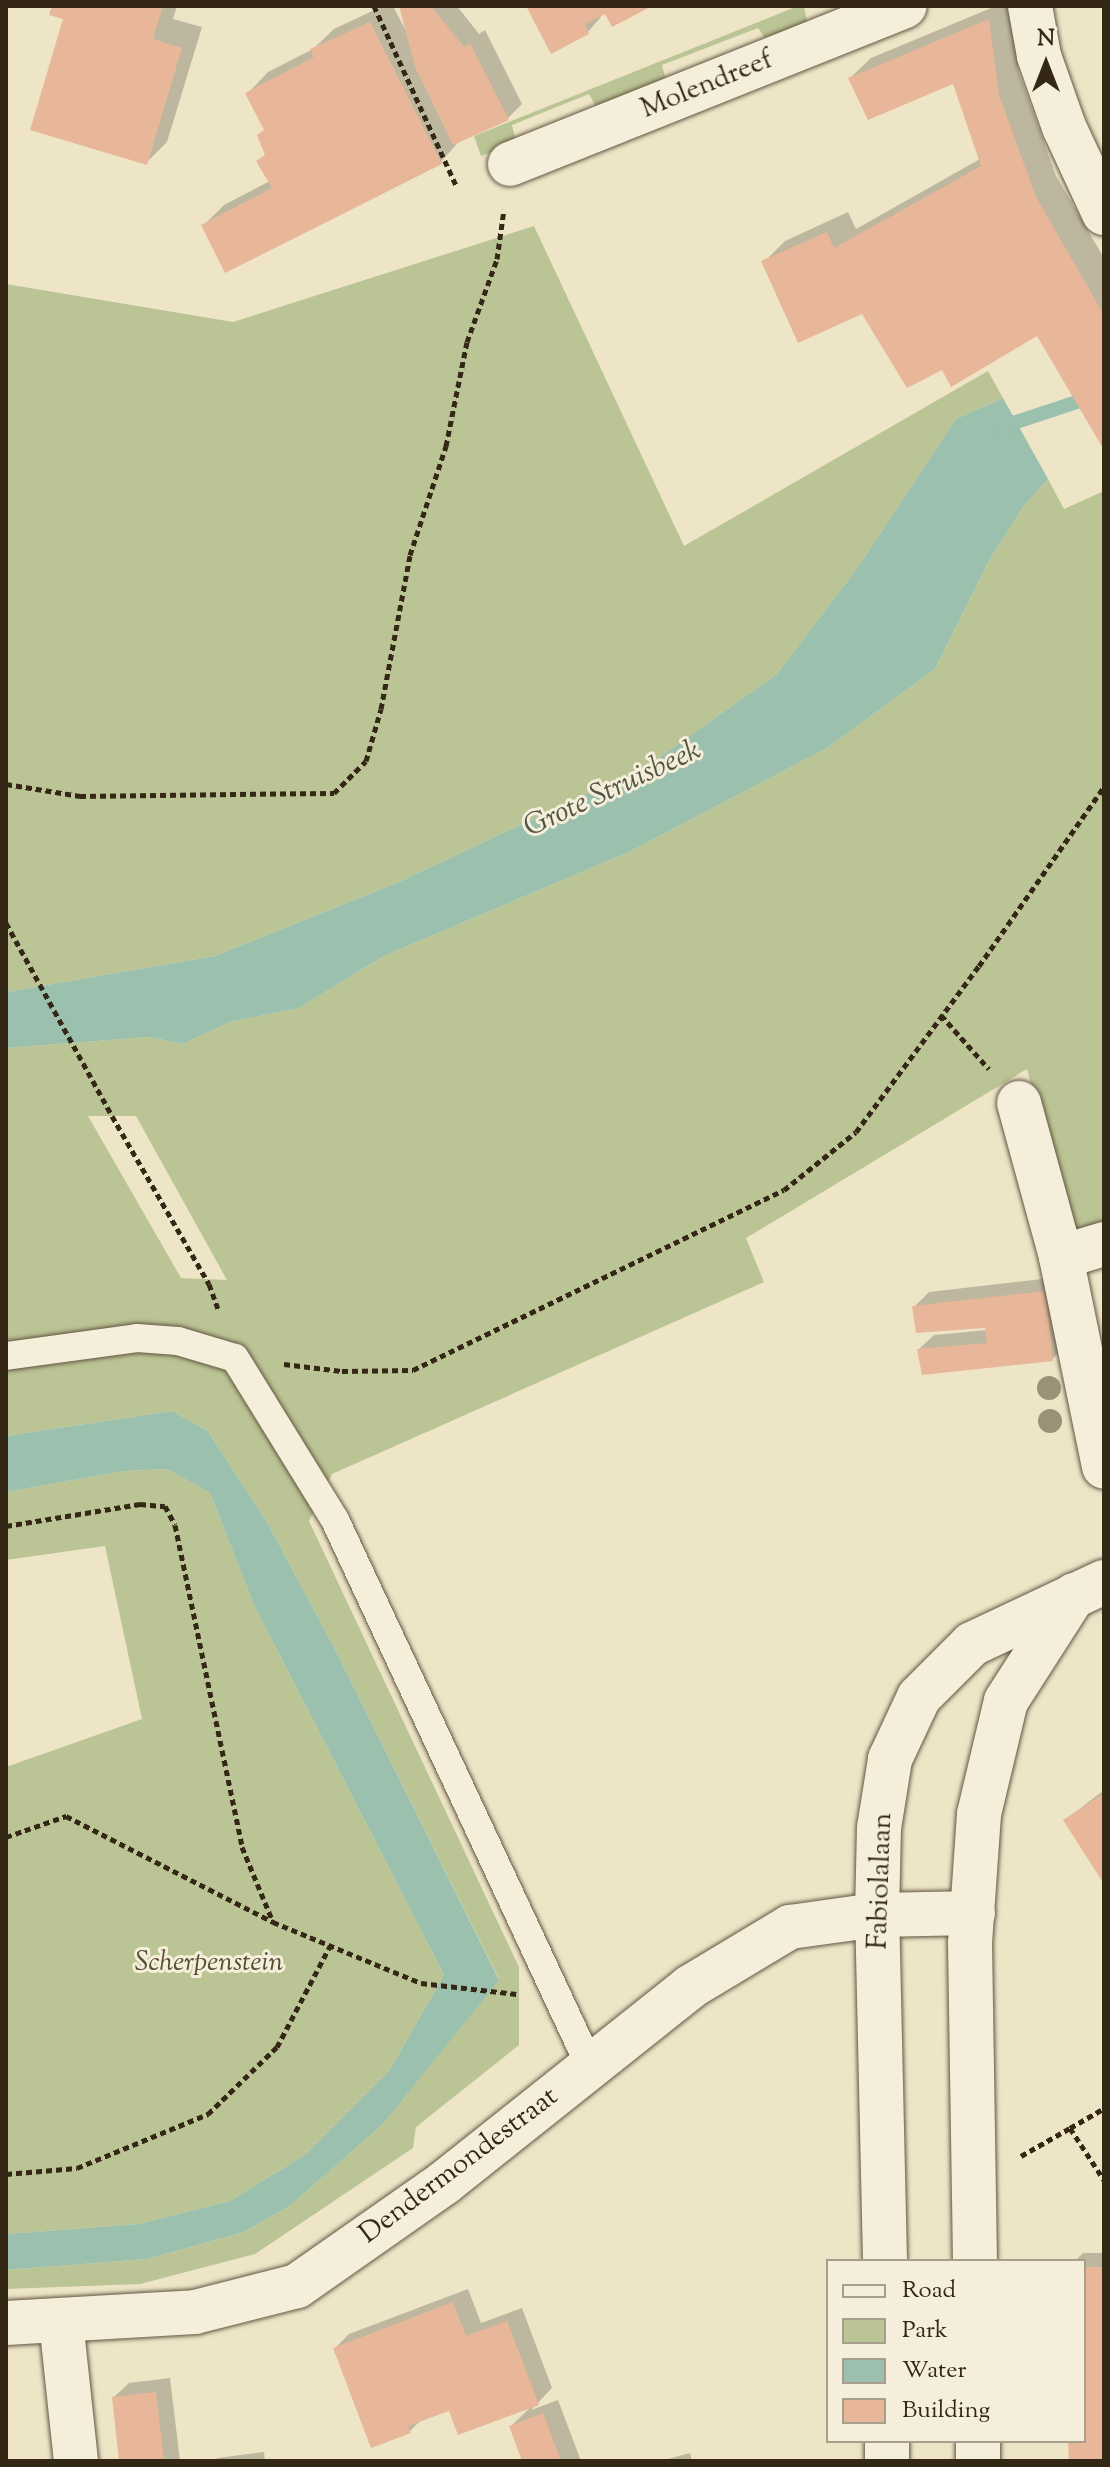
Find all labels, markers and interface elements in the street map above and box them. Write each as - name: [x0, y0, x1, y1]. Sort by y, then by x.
- north arrow: [1006, 24, 1086, 104]
- text: N: [1037, 24, 1055, 56]
- street label: Molendreef: [636, 43, 778, 127]
- water label: Grote Struisbeek: [519, 733, 707, 847]
- street label: Fabiolalaan: [862, 1812, 900, 1950]
- park label: Scherpenstein: [135, 1946, 283, 1980]
- street label: Dendermondestraat: [353, 2080, 565, 2252]
- legend: [826, 2259, 1086, 2443]
- text: Road: [902, 2274, 956, 2308]
- text: Park: [902, 2314, 948, 2348]
- text: Water: [902, 2354, 966, 2388]
- text: Building: [902, 2394, 990, 2428]

